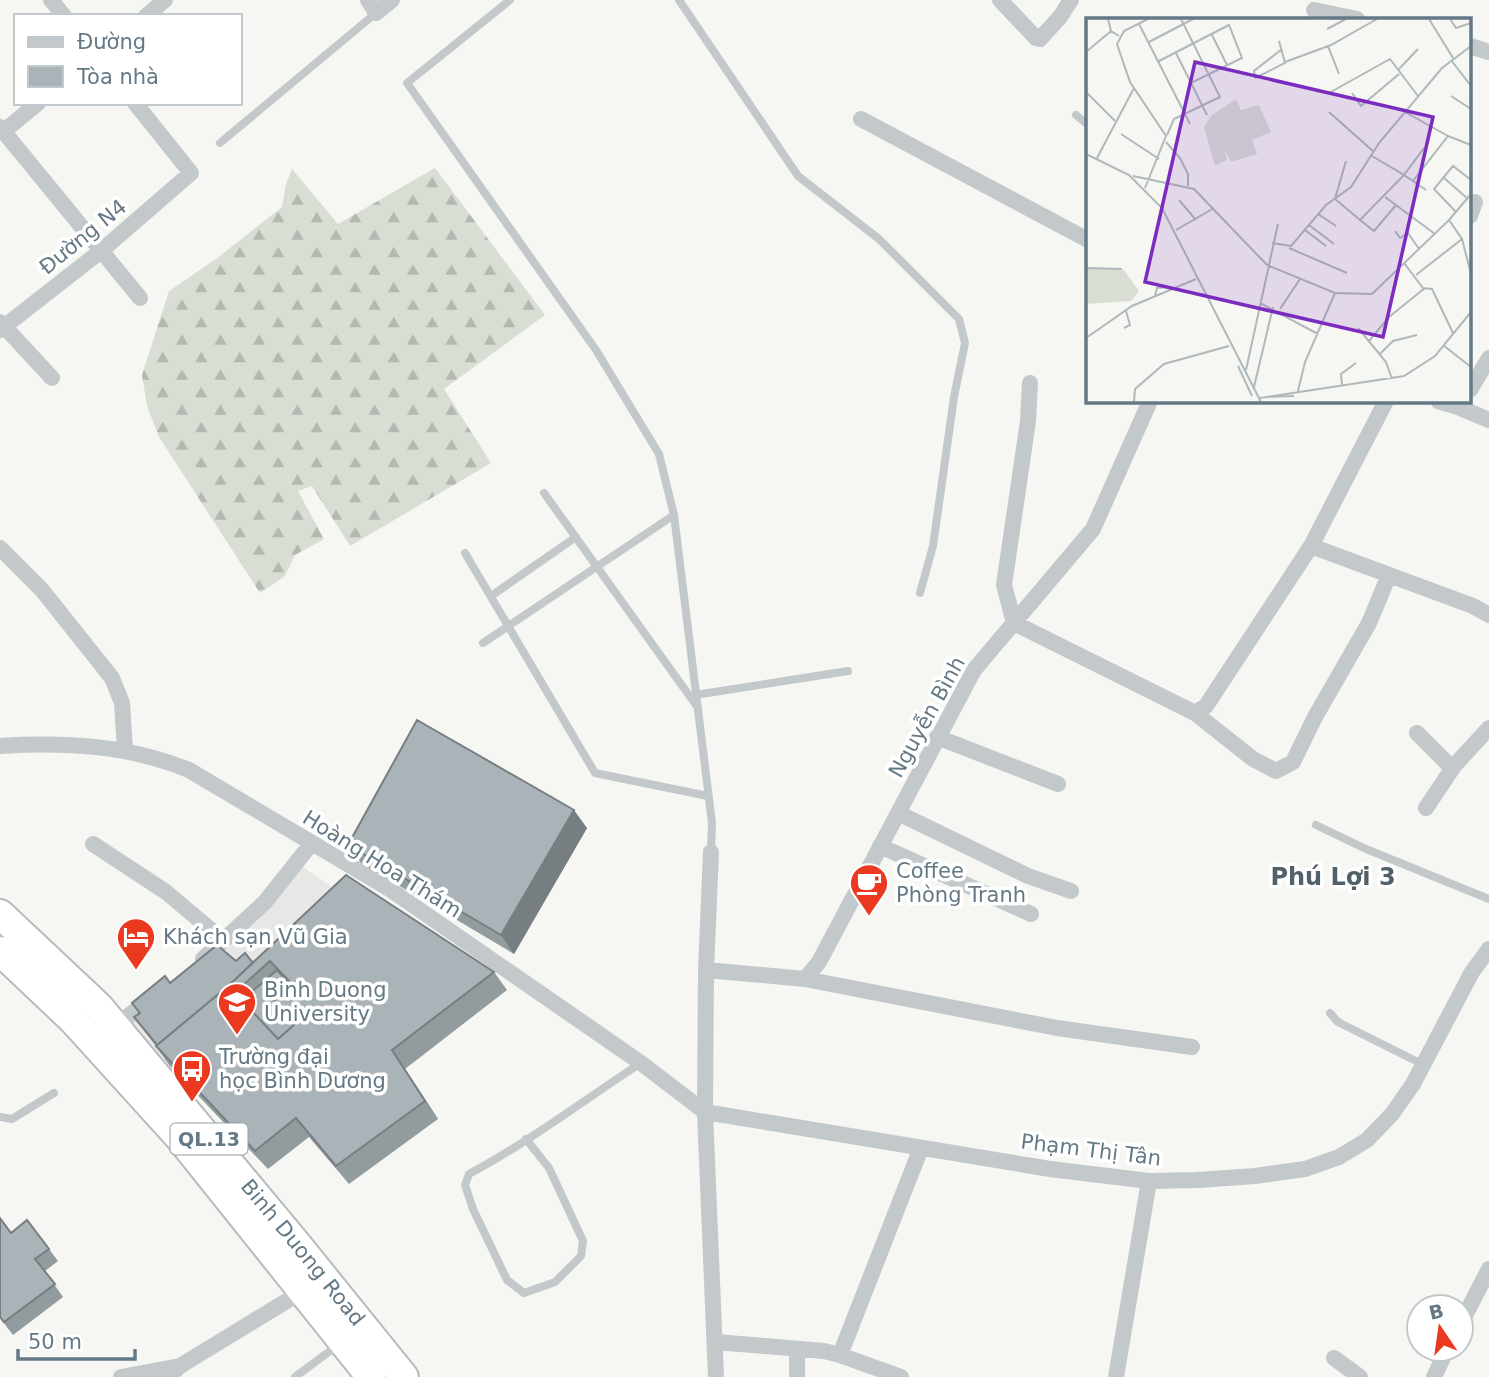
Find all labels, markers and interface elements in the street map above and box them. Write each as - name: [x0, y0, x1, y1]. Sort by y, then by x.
- legend: [14, 14, 242, 105]
- inset map: [1086, 18, 1472, 402]
- text: Đường: [77, 30, 146, 54]
- text: Tòa nhà: [76, 65, 159, 89]
- street label: Đường N4: [35, 195, 131, 279]
- street label: Nguyễn Bình: [883, 652, 970, 782]
- street label: Hoàng Hoa Thám: [298, 805, 466, 923]
- place label: Coffee Phòng Tranh: [896, 859, 1026, 907]
- cafe icon: Coffee Phòng Tranh: [848, 862, 890, 917]
- district label: Phú Lợi 3: [1270, 863, 1396, 891]
- hotel icon: Khách sạn Vũ Gia: [115, 916, 157, 971]
- place label: Khách sạn Vũ Gia: [163, 925, 348, 949]
- place label: Binh Duong University: [264, 978, 387, 1026]
- school or university icon: Binh Duong University: [216, 981, 258, 1036]
- place label: Trường đại học Bình Dương: [218, 1045, 386, 1093]
- bus stop icon: Trường đại học Bình Dương: [171, 1048, 213, 1103]
- road number: QL.13: [170, 1124, 248, 1154]
- street label: Phạm Thị Tân: [1019, 1129, 1163, 1171]
- street label: Binh Duong Road: [236, 1175, 370, 1331]
- north arrow: [1405, 1293, 1475, 1363]
- text: B: [1427, 1299, 1446, 1324]
- scale bar: [18, 1318, 135, 1362]
- text: 50 m: [28, 1330, 82, 1354]

